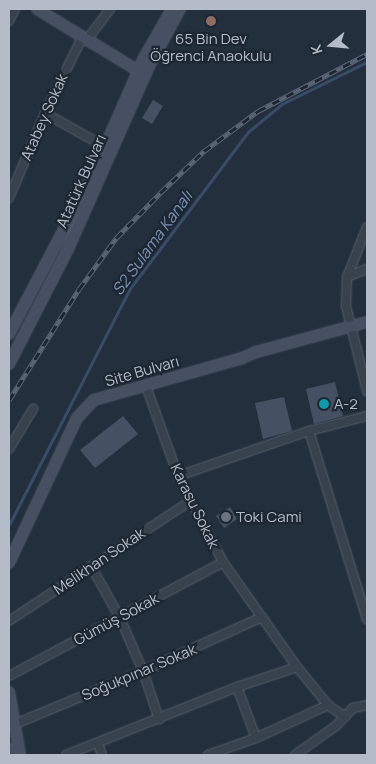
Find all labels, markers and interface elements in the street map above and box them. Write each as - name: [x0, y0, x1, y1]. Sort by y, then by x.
- marker: 65 Bin Dev Öğrenci Anaokulu: [205, 15, 217, 27]
- north arrow: [306, 20, 356, 70]
- place label: 65 Bin Dev Öğrenci Anaokulu: [150, 29, 272, 64]
- text: K: [306, 42, 327, 57]
- street label: Atabey Sokak: [17, 71, 71, 163]
- street label: Atatürk Bulvarı: [52, 132, 110, 230]
- water label: S2 Sulama Kanalı: [108, 187, 196, 299]
- street label: Site Bulvarı: [103, 352, 181, 390]
- place label: A-2: [334, 395, 358, 413]
- marker: A-2: [318, 398, 330, 410]
- street label: Karasu Sokak: [167, 461, 223, 551]
- place label: Toki Cami: [236, 508, 302, 526]
- marker: Toki Cami: [220, 511, 232, 523]
- street label: Melikhan Sokak: [50, 524, 148, 598]
- street label: Gümüş Sokak: [71, 589, 161, 649]
- street label: Soğukpınar Sokak: [79, 640, 199, 704]

